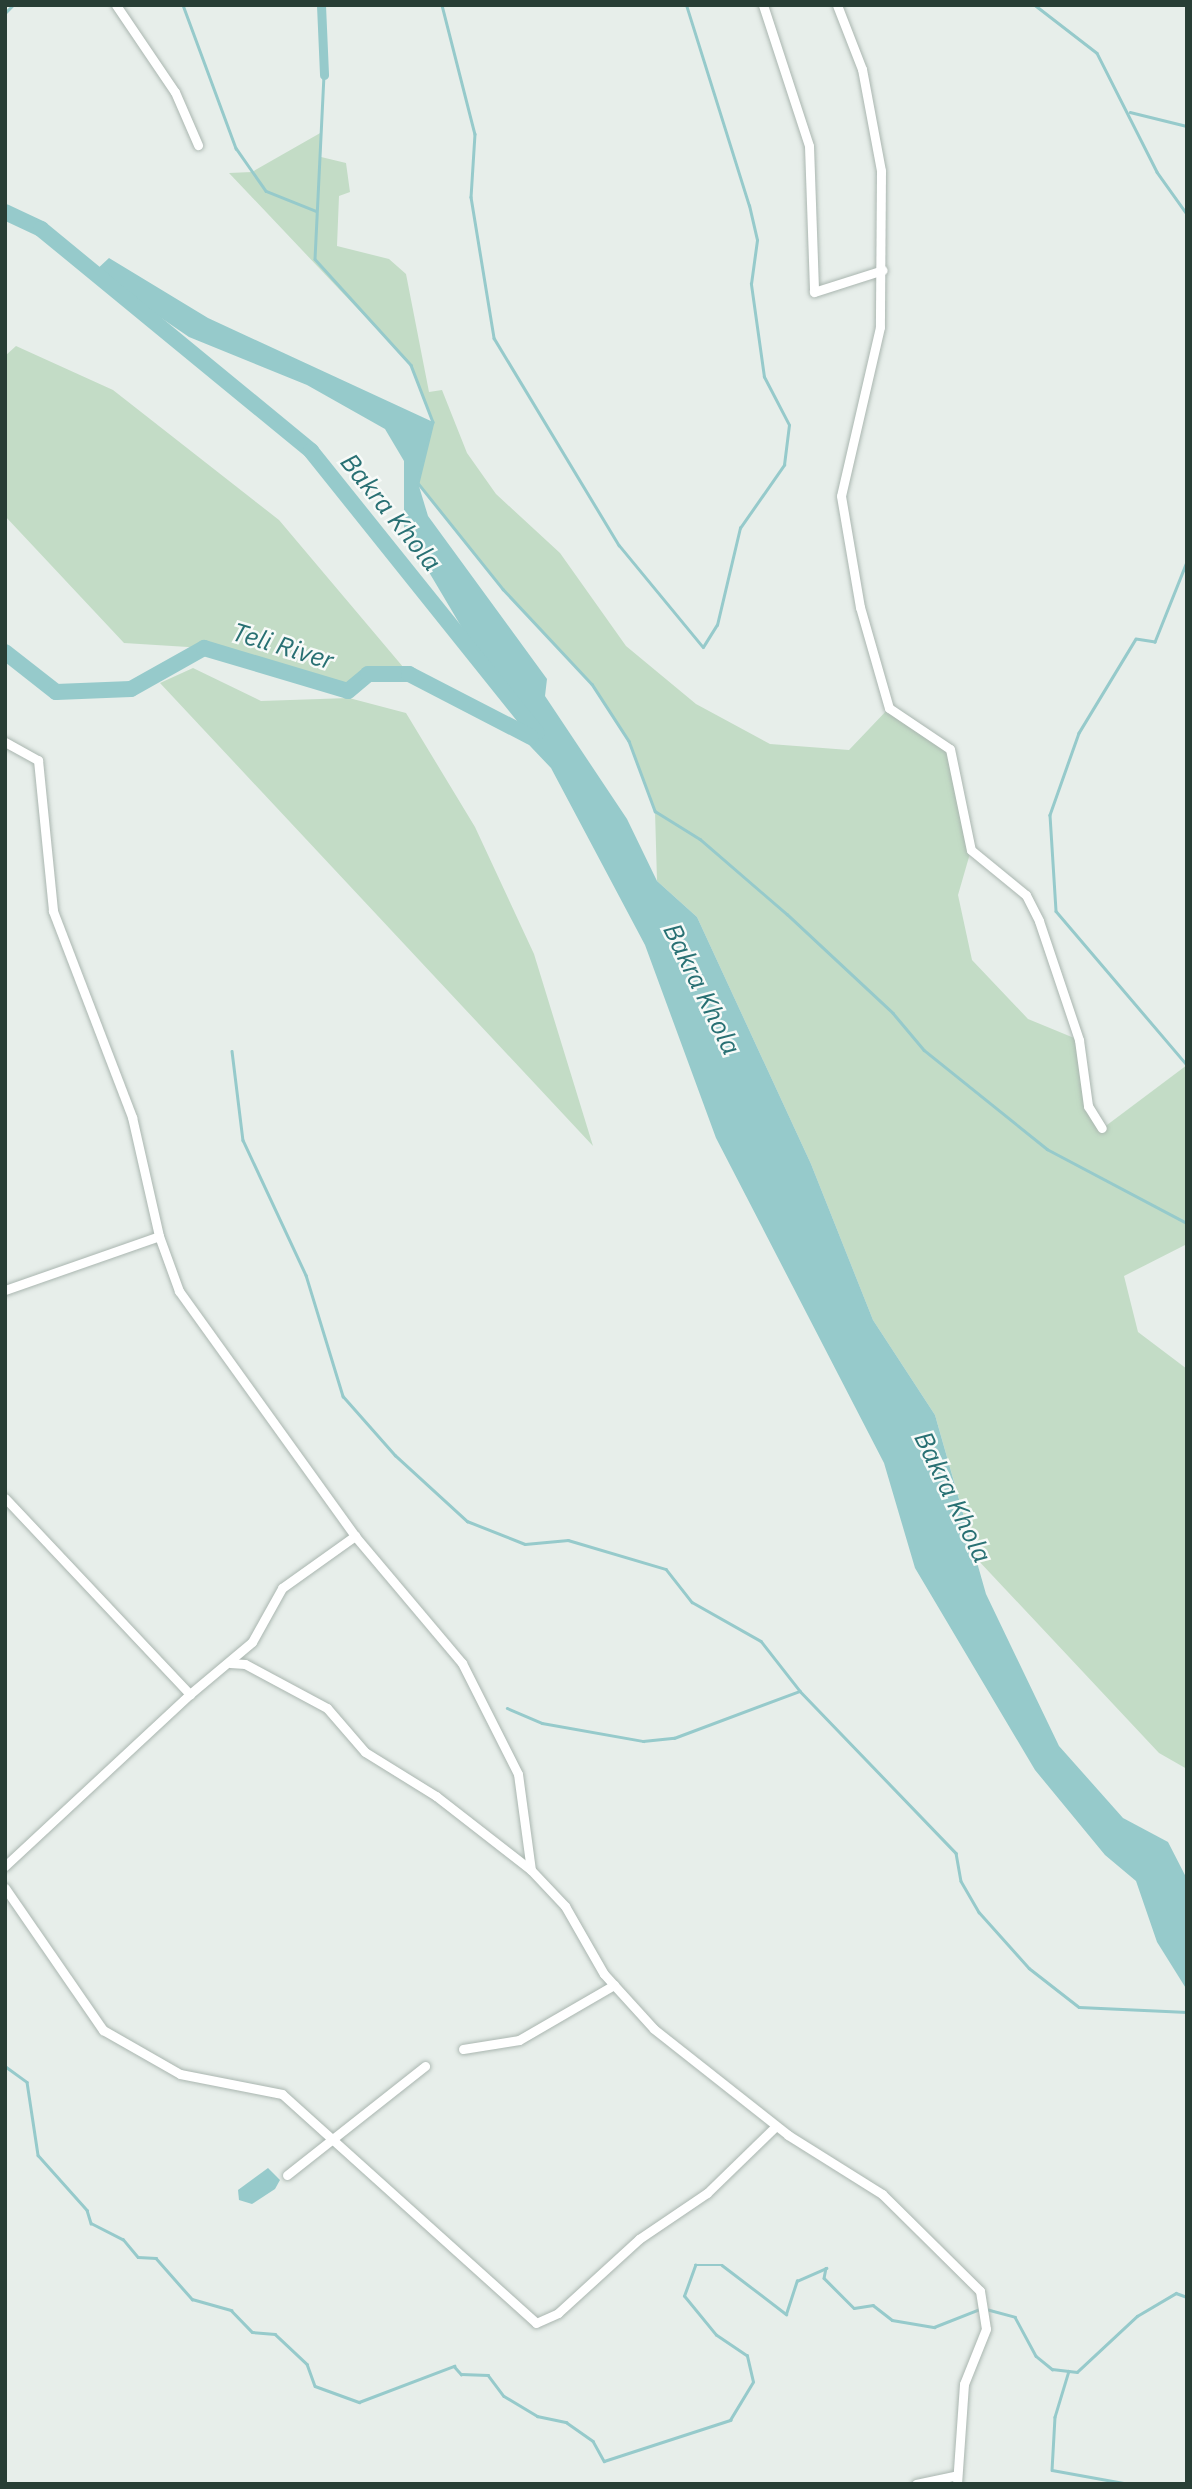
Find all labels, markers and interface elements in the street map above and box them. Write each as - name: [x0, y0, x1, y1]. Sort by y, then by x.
- water label: Bakra Khola: [334, 447, 448, 577]
- water label: Teli River: [229, 616, 337, 676]
- water label: Bakra Khola: [657, 918, 747, 1060]
- water label: Bakra Khola: [908, 1426, 998, 1568]

